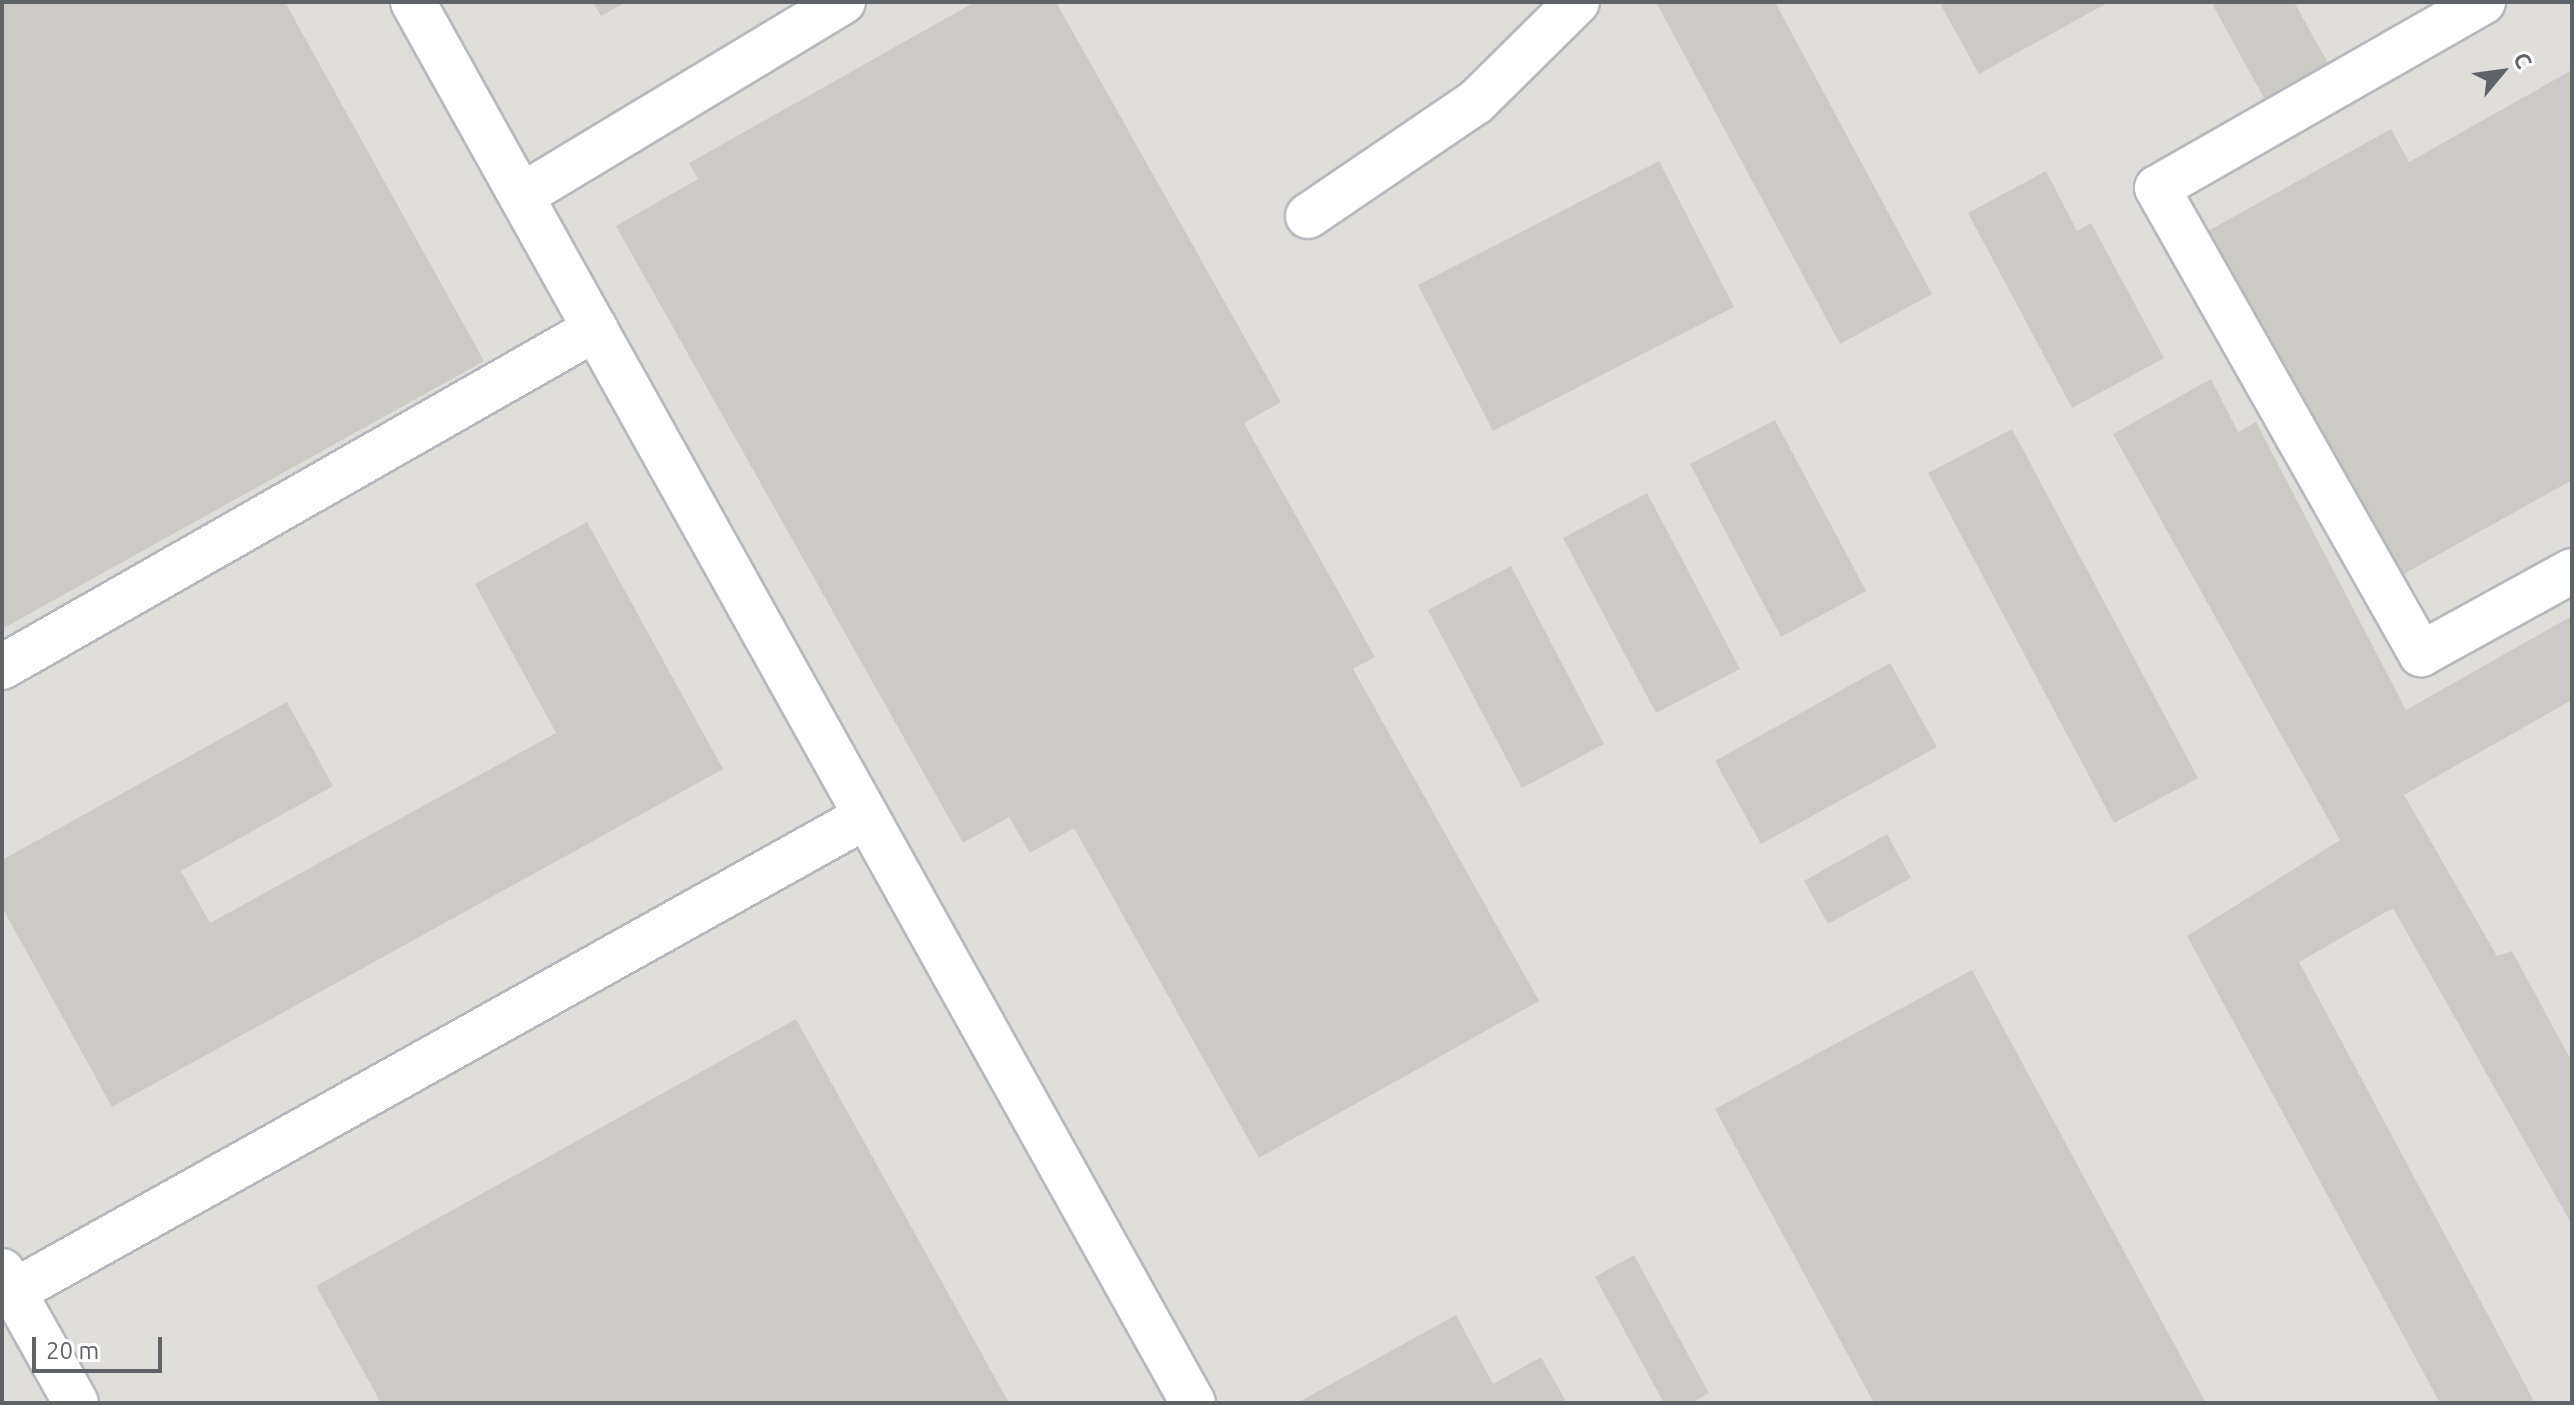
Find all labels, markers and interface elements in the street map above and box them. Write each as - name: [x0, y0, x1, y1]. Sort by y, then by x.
- north arrow: [2462, 32, 2542, 112]
- text: С: [2509, 48, 2538, 72]
- scale bar: [36, 1321, 166, 1371]
- text: 20 m: [46, 1337, 99, 1364]

